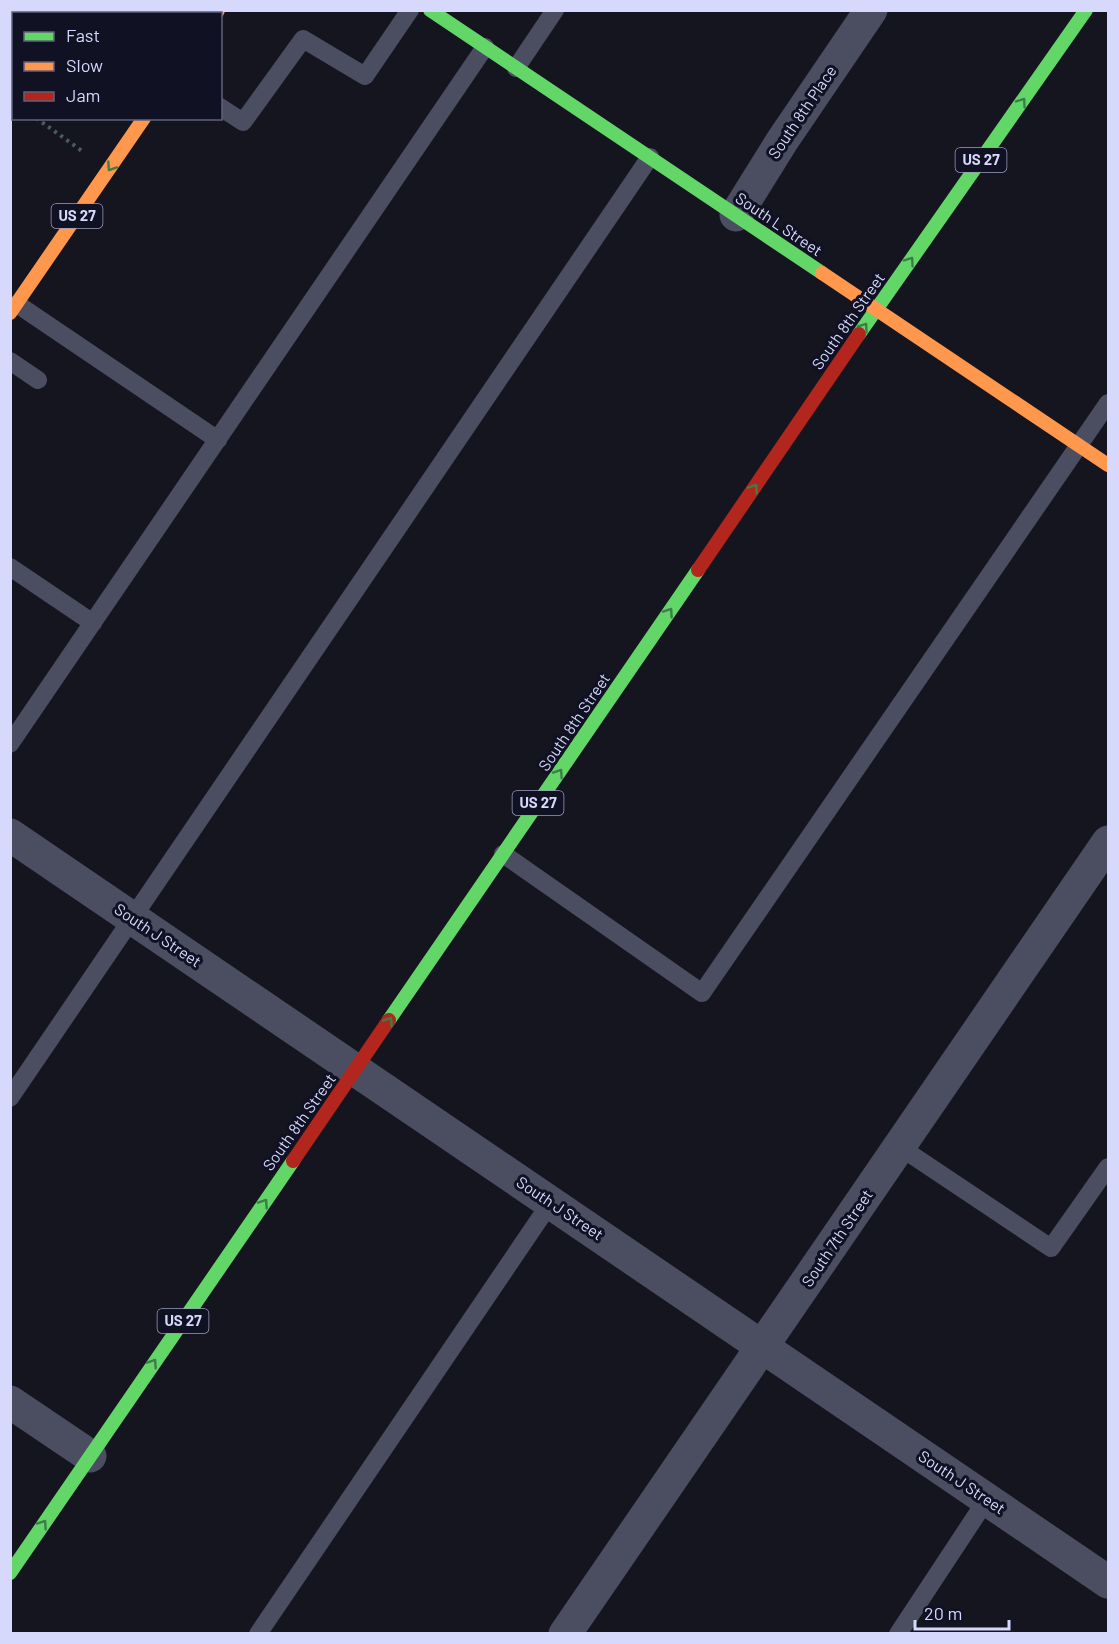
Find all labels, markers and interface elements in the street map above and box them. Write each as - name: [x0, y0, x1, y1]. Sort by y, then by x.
- legend: [12, 12, 222, 120]
- text: Fast: [66, 24, 100, 46]
- text: Slow: [66, 54, 103, 76]
- street label: South 8th Place: [763, 61, 840, 162]
- text: Jam: [66, 84, 100, 106]
- one-way arrow: [1015, 97, 1026, 108]
- road number: US 27: [956, 148, 1006, 172]
- one-way arrow: [107, 160, 118, 171]
- street label: South L Street: [732, 188, 826, 259]
- road number: US 27: [52, 204, 103, 228]
- one-way arrow: [903, 257, 914, 268]
- street label: South 8th Street: [807, 269, 888, 373]
- one-way arrow: [857, 323, 868, 334]
- one-way arrow: [747, 483, 758, 494]
- one-way arrow: [662, 608, 673, 619]
- street label: South 8th Street: [534, 669, 613, 774]
- one-way arrow: [551, 769, 563, 779]
- road number: US 27: [512, 791, 564, 815]
- street label: South J Street: [111, 899, 205, 971]
- one-way arrow: [382, 1016, 393, 1027]
- street label: South 8th Street: [258, 1070, 339, 1174]
- street label: South J Street: [513, 1172, 607, 1244]
- street label: South 7th Street: [797, 1185, 876, 1290]
- one-way arrow: [257, 1198, 268, 1209]
- road number: US 27: [158, 1309, 208, 1333]
- one-way arrow: [146, 1359, 157, 1370]
- street label: South J Street: [915, 1446, 1009, 1518]
- one-way arrow: [36, 1520, 47, 1531]
- scale bar: [915, 1593, 1010, 1631]
- text: 20 m: [924, 1602, 962, 1624]

